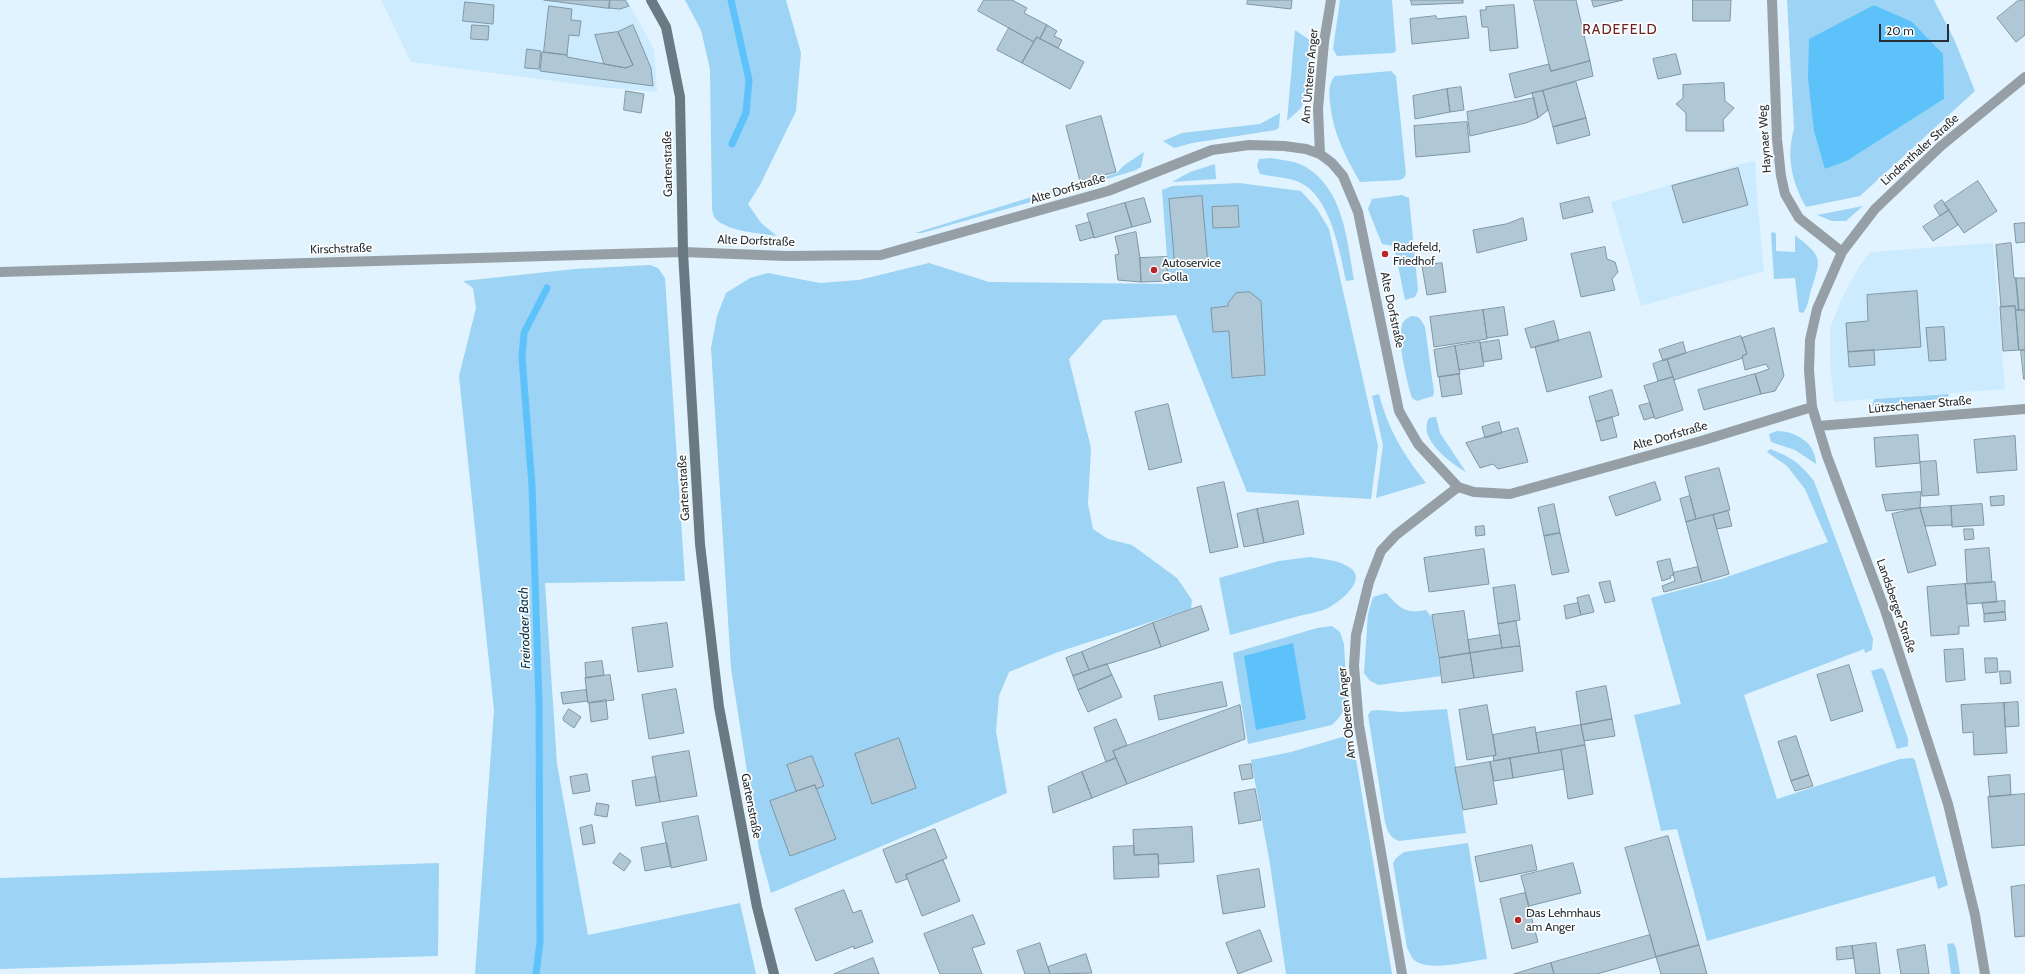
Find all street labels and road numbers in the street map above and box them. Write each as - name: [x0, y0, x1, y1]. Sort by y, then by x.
- street label: Am Unteren Anger: [1299, 28, 1321, 124]
- street label: Haynaer Weg: [1755, 105, 1775, 173]
- street label: Lindenthaler Straße: [1878, 111, 1962, 189]
- street label: Gartenstraße: [660, 131, 676, 197]
- street label: Alte Dorfstraße: [1029, 171, 1107, 207]
- street label: Alte Dorfstraße: [717, 232, 795, 250]
- street label: Kirschstraße: [310, 241, 372, 257]
- street label: Alte Dorfstraße: [1377, 271, 1407, 349]
- street label: Lützschenaer Straße: [1868, 393, 1972, 417]
- street label: Alte Dorfstraße: [1631, 418, 1709, 454]
- street label: Gartenstraße: [675, 455, 693, 521]
- street label: Landsberger Straße: [1873, 557, 1919, 655]
- street label: Am Oberen Anger: [1335, 667, 1359, 759]
- street label: Gartenstraße: [738, 772, 764, 840]

